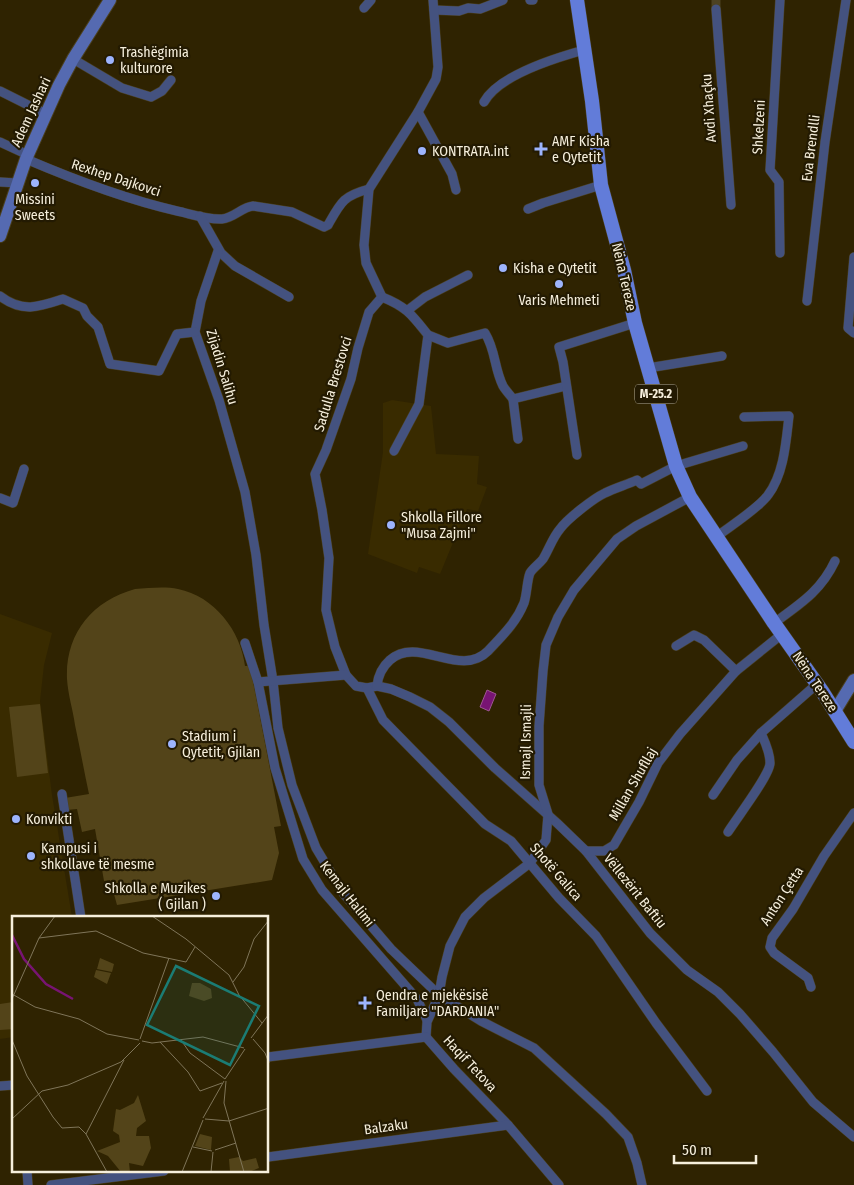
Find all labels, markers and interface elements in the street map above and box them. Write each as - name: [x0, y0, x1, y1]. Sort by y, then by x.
- place label: Trashëgimia kulturore: [120, 44, 189, 77]
- marker: Trashëgimia kulturore: [104, 54, 116, 66]
- street label: Avdi Xhaçku: [698, 73, 720, 143]
- street label: Adem Jashari: [7, 74, 55, 150]
- street label: Shkelzeni: [749, 99, 769, 155]
- street label: Eva Brendlli: [798, 114, 824, 182]
- place label: AMF Kisha e Qytetit: [552, 133, 610, 166]
- marker: AMF Kisha e Qytetit: [534, 142, 548, 156]
- place label: KONTRATA.int: [432, 143, 509, 160]
- marker: KONTRATA.int: [416, 145, 428, 157]
- street label: Rexhep Dajkovci: [69, 156, 163, 200]
- marker: Missini Sweets: [29, 177, 41, 189]
- place label: Missini Sweets: [15, 191, 55, 224]
- street label: Nëna Tereze: [608, 241, 640, 313]
- place label: Kisha e Qytetit: [513, 260, 597, 277]
- marker: Kisha e Qytetit: [497, 262, 509, 274]
- marker: Varis Mehmeti: [553, 278, 565, 290]
- place label: Varis Mehmeti: [518, 292, 600, 309]
- street label: Zijadin Salihu: [202, 327, 242, 407]
- street label: Sadulla Brestovci: [310, 334, 356, 434]
- road number: M-25.2: [635, 384, 677, 404]
- place label: Shkolla Fillore "Musa Zajmi": [401, 509, 482, 542]
- marker: Shkolla Fillore "Musa Zajmi": [385, 519, 397, 531]
- street label: Nëna Tereze: [789, 649, 841, 716]
- street label: Ismajl Ismajli: [517, 704, 535, 780]
- place label: Stadium i Qytetit, Gjilan: [182, 728, 260, 761]
- marker: Stadium i Qytetit, Gjilan: [166, 738, 178, 750]
- street label: Millan Shufllaj: [605, 744, 661, 824]
- place label: Konvikti: [26, 811, 72, 828]
- marker: Konvikti: [10, 813, 22, 825]
- place label: Kampusi i shkollave të mesme: [41, 840, 154, 873]
- street label: Shotë Galica: [526, 840, 586, 904]
- marker: Kampusi i shkollave të mesme: [25, 850, 37, 862]
- street label: Vëllezërit Baftiu: [600, 850, 670, 932]
- street label: Kemajl Halimi: [316, 858, 378, 930]
- street label: Anton Çetta: [757, 863, 807, 929]
- place label: Shkolla e Muzikes ( Gjilan ): [105, 880, 206, 913]
- marker: Shkolla e Muzikes ( Gjilan ): [210, 890, 222, 902]
- inset map: [12, 916, 269, 1172]
- place label: Qendra e mjekësisë Familjare "DARDANIA": [376, 987, 499, 1020]
- marker: Qendra e mjekësisë Familjare "DARDANIA": [358, 996, 372, 1010]
- street label: Haqif Tetova: [440, 1032, 501, 1096]
- street label: Balzaku: [363, 1116, 409, 1138]
- scale bar: [674, 1132, 756, 1164]
- text: 50 m: [682, 1141, 712, 1159]

